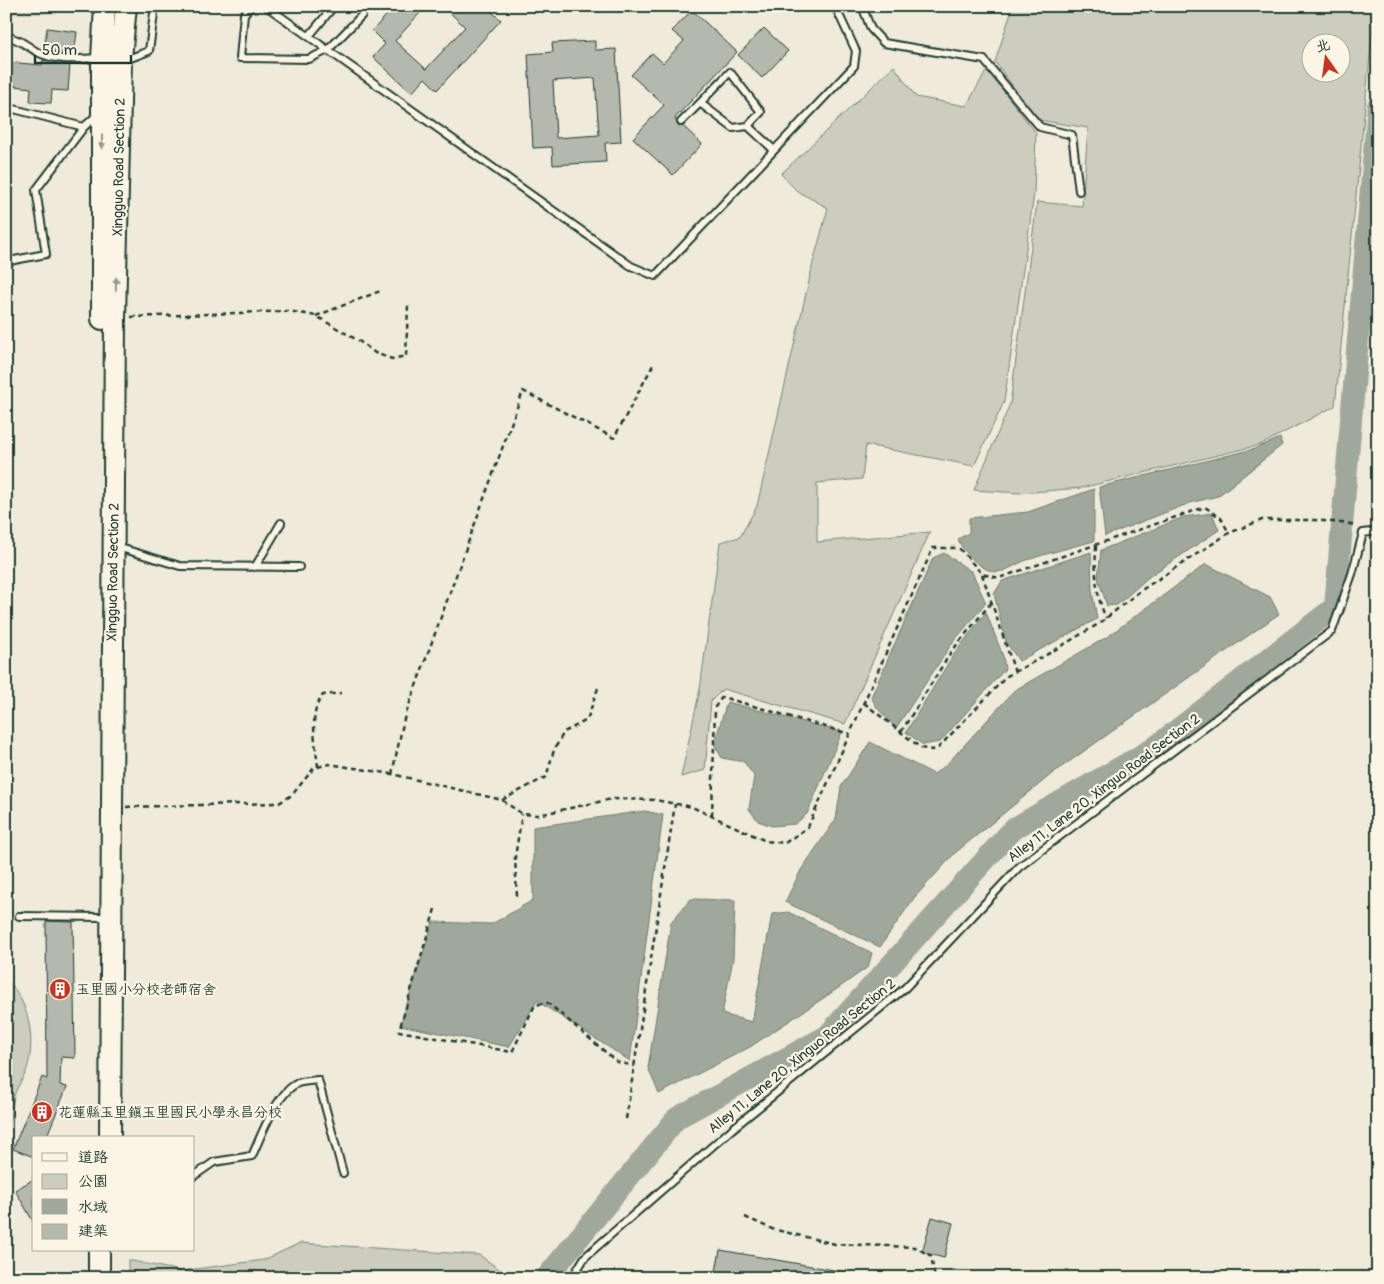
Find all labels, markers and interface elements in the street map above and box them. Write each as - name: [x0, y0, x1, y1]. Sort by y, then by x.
- scale bar: [35, 32, 131, 64]
- north arrow: [1302, 32, 1352, 82]
- text: 北: [1314, 36, 1332, 56]
- text: 50 m: [42, 41, 77, 60]
- street label: Xingguo Road Section 2: [109, 97, 129, 236]
- one-way arrow: [98, 135, 106, 151]
- one-way arrow: [112, 276, 120, 292]
- street label: Xingguo Road Section 2: [103, 502, 123, 641]
- street label: Alley 11, Lane 20, Xinguo Road Section 2: [1004, 710, 1204, 866]
- street label: Alley 11, Lane 20, Xinguo Road Section 2: [705, 975, 899, 1137]
- building icon: 玉里國小分校老師宿舍: [48, 977, 72, 1001]
- place label: 玉里國小分校老師宿舍: [76, 981, 216, 998]
- building icon: 花蓮縣玉里鎮玉里國民小學永昌分校: [30, 1100, 54, 1124]
- place label: 花蓮縣玉里鎮玉里國民小學永昌分校: [58, 1104, 282, 1121]
- legend: [32, 1136, 195, 1252]
- text: 道路: [78, 1148, 108, 1167]
- text: 公園: [78, 1172, 108, 1191]
- text: 水域: [78, 1198, 108, 1217]
- text: 建築: [78, 1222, 108, 1241]

